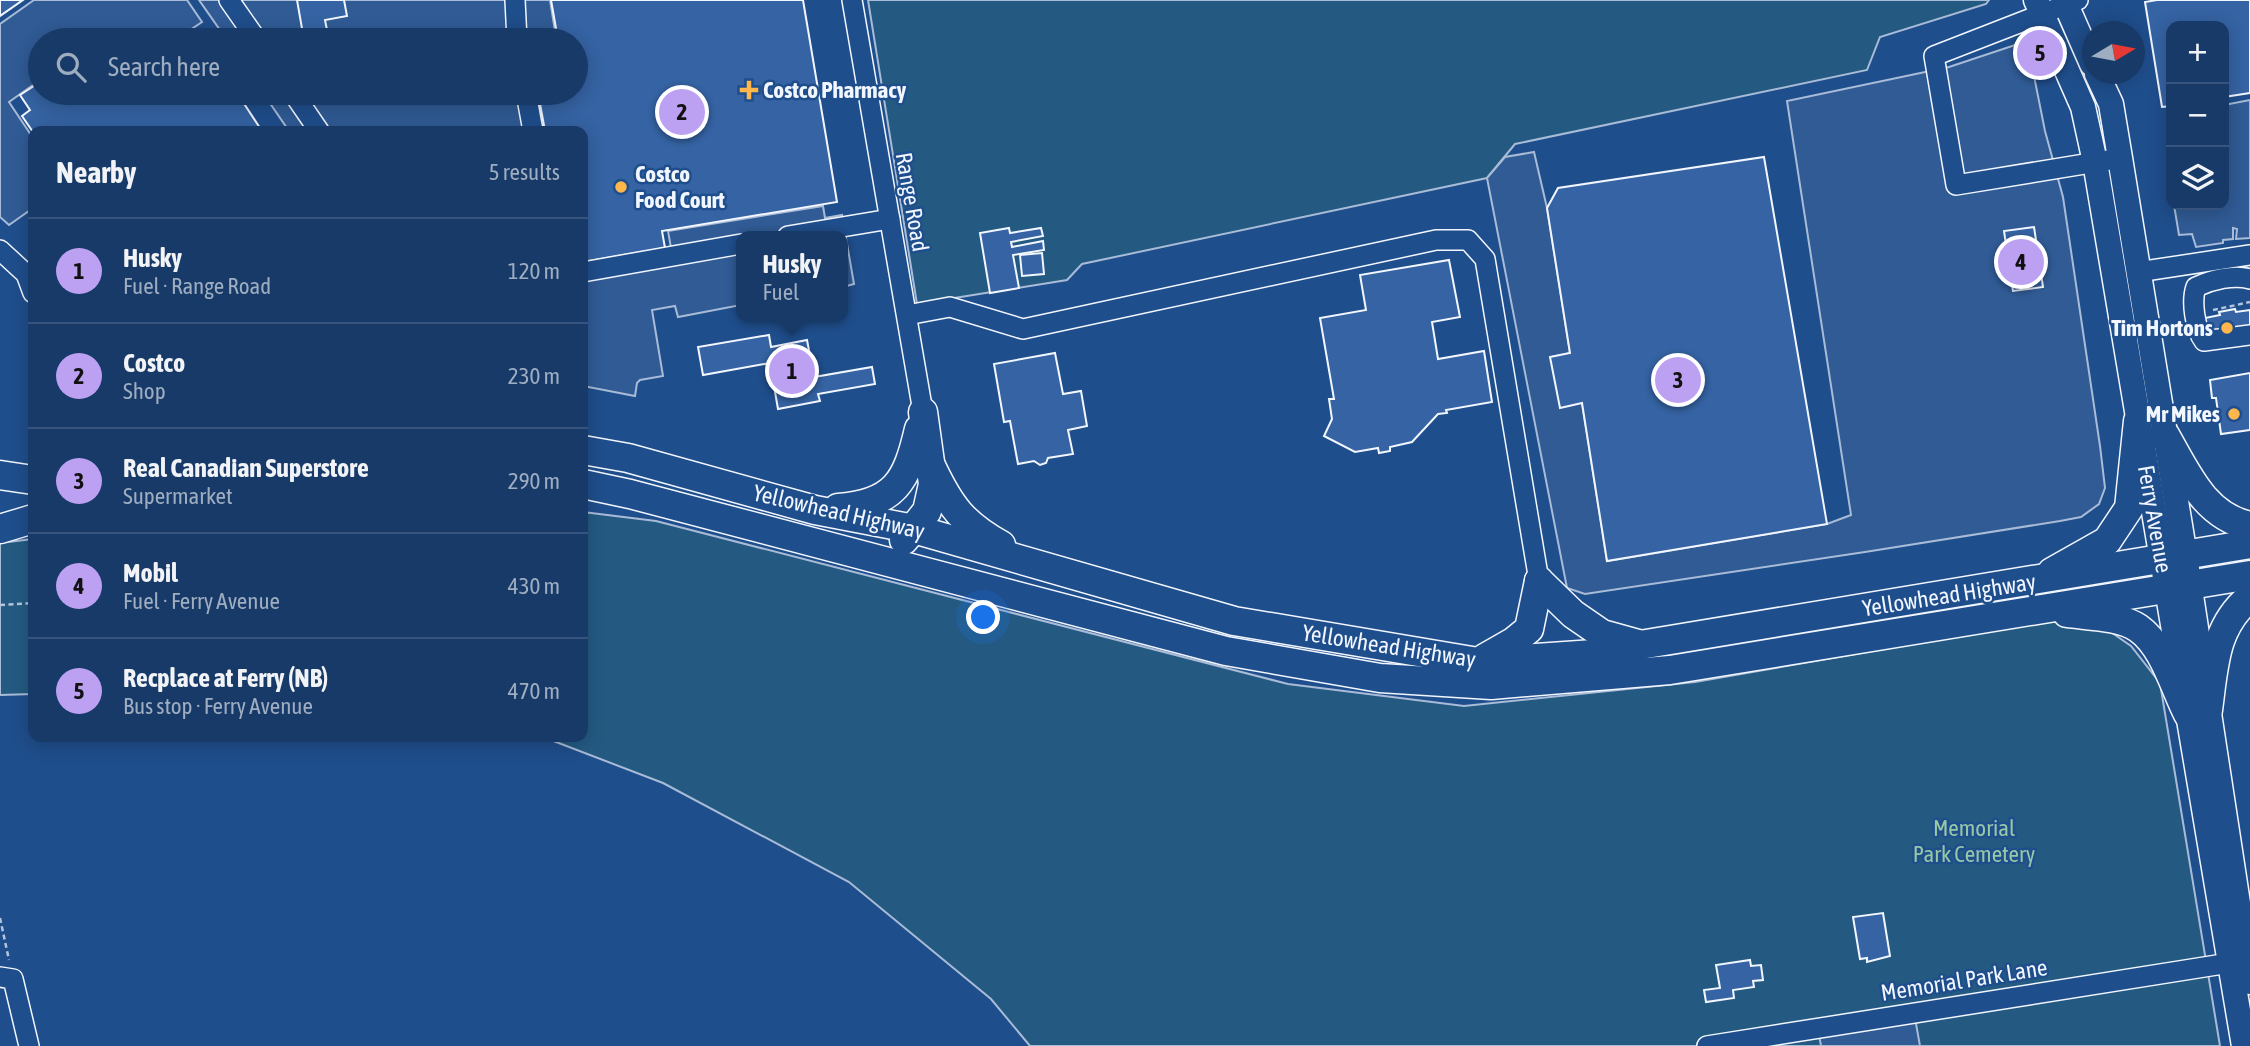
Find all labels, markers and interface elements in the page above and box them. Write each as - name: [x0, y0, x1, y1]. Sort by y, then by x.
- north arrow: [2082, 21, 2145, 84]
- map controls: [2166, 21, 2229, 210]
- button: +: [2166, 21, 2229, 84]
- pin: 5: [2017, 27, 2063, 79]
- search box: [28, 28, 588, 105]
- icon: search: [52, 48, 90, 86]
- text: Search here: [108, 52, 220, 82]
- place label: Costco Pharmacy: [763, 77, 907, 103]
- marker: Costco Pharmacy: [741, 82, 757, 98]
- button: −: [2166, 84, 2229, 147]
- pin: 2: [659, 86, 705, 138]
- button: layers: [2166, 147, 2229, 210]
- street label: Range Road: [890, 150, 934, 254]
- text: Nearby: [56, 155, 136, 189]
- text: 5 results: [489, 159, 560, 185]
- place label: Costco Food Court: [635, 161, 725, 213]
- marker: Costco Food Court: [613, 179, 629, 195]
- popup: [736, 231, 848, 322]
- pin: 4: [1998, 236, 2044, 288]
- text: Husky: [123, 243, 182, 273]
- text: Husky: [763, 249, 822, 279]
- text: 1: [74, 258, 84, 284]
- text: 120 m: [508, 258, 560, 284]
- text: Fuel · Range Road: [123, 273, 271, 299]
- text: Fuel: [763, 279, 799, 305]
- place label: Tim Hortons: [2111, 315, 2213, 341]
- marker: Tim Hortons: [2219, 320, 2235, 336]
- pin: 1: [769, 345, 815, 397]
- text: Costco: [123, 348, 185, 378]
- pin: 3: [1655, 354, 1701, 406]
- text: 2: [74, 363, 84, 389]
- text: 230 m: [508, 363, 560, 389]
- text: Shop: [123, 378, 166, 404]
- place label: Mr Mikes: [2146, 401, 2220, 427]
- marker: Mr Mikes: [2226, 406, 2242, 422]
- text: Real Canadian Superstore: [123, 453, 369, 483]
- street label: Ferry Avenue: [2133, 463, 2177, 575]
- text: 3: [74, 468, 84, 494]
- text: 290 m: [508, 468, 560, 494]
- street label: Yellowhead Highway: [751, 480, 927, 544]
- text: Supermarket: [123, 483, 233, 509]
- text: Mobil: [123, 558, 178, 588]
- street label: Yellowhead Highway: [1860, 568, 2038, 622]
- text: 4: [74, 573, 84, 599]
- text: 430 m: [508, 573, 560, 599]
- text: Fuel · Ferry Avenue: [123, 588, 280, 614]
- your location: [966, 600, 1000, 634]
- street label: Yellowhead Highway: [1300, 619, 1478, 673]
- text: Recplace at Ferry (NB): [123, 663, 328, 693]
- text: 5: [74, 678, 84, 704]
- text: 470 m: [508, 678, 560, 704]
- text: Bus stop · Ferry Avenue: [123, 693, 313, 719]
- park label: Memorial Park Cemetery: [1913, 815, 2035, 867]
- street label: Memorial Park Lane: [1879, 954, 2049, 1006]

